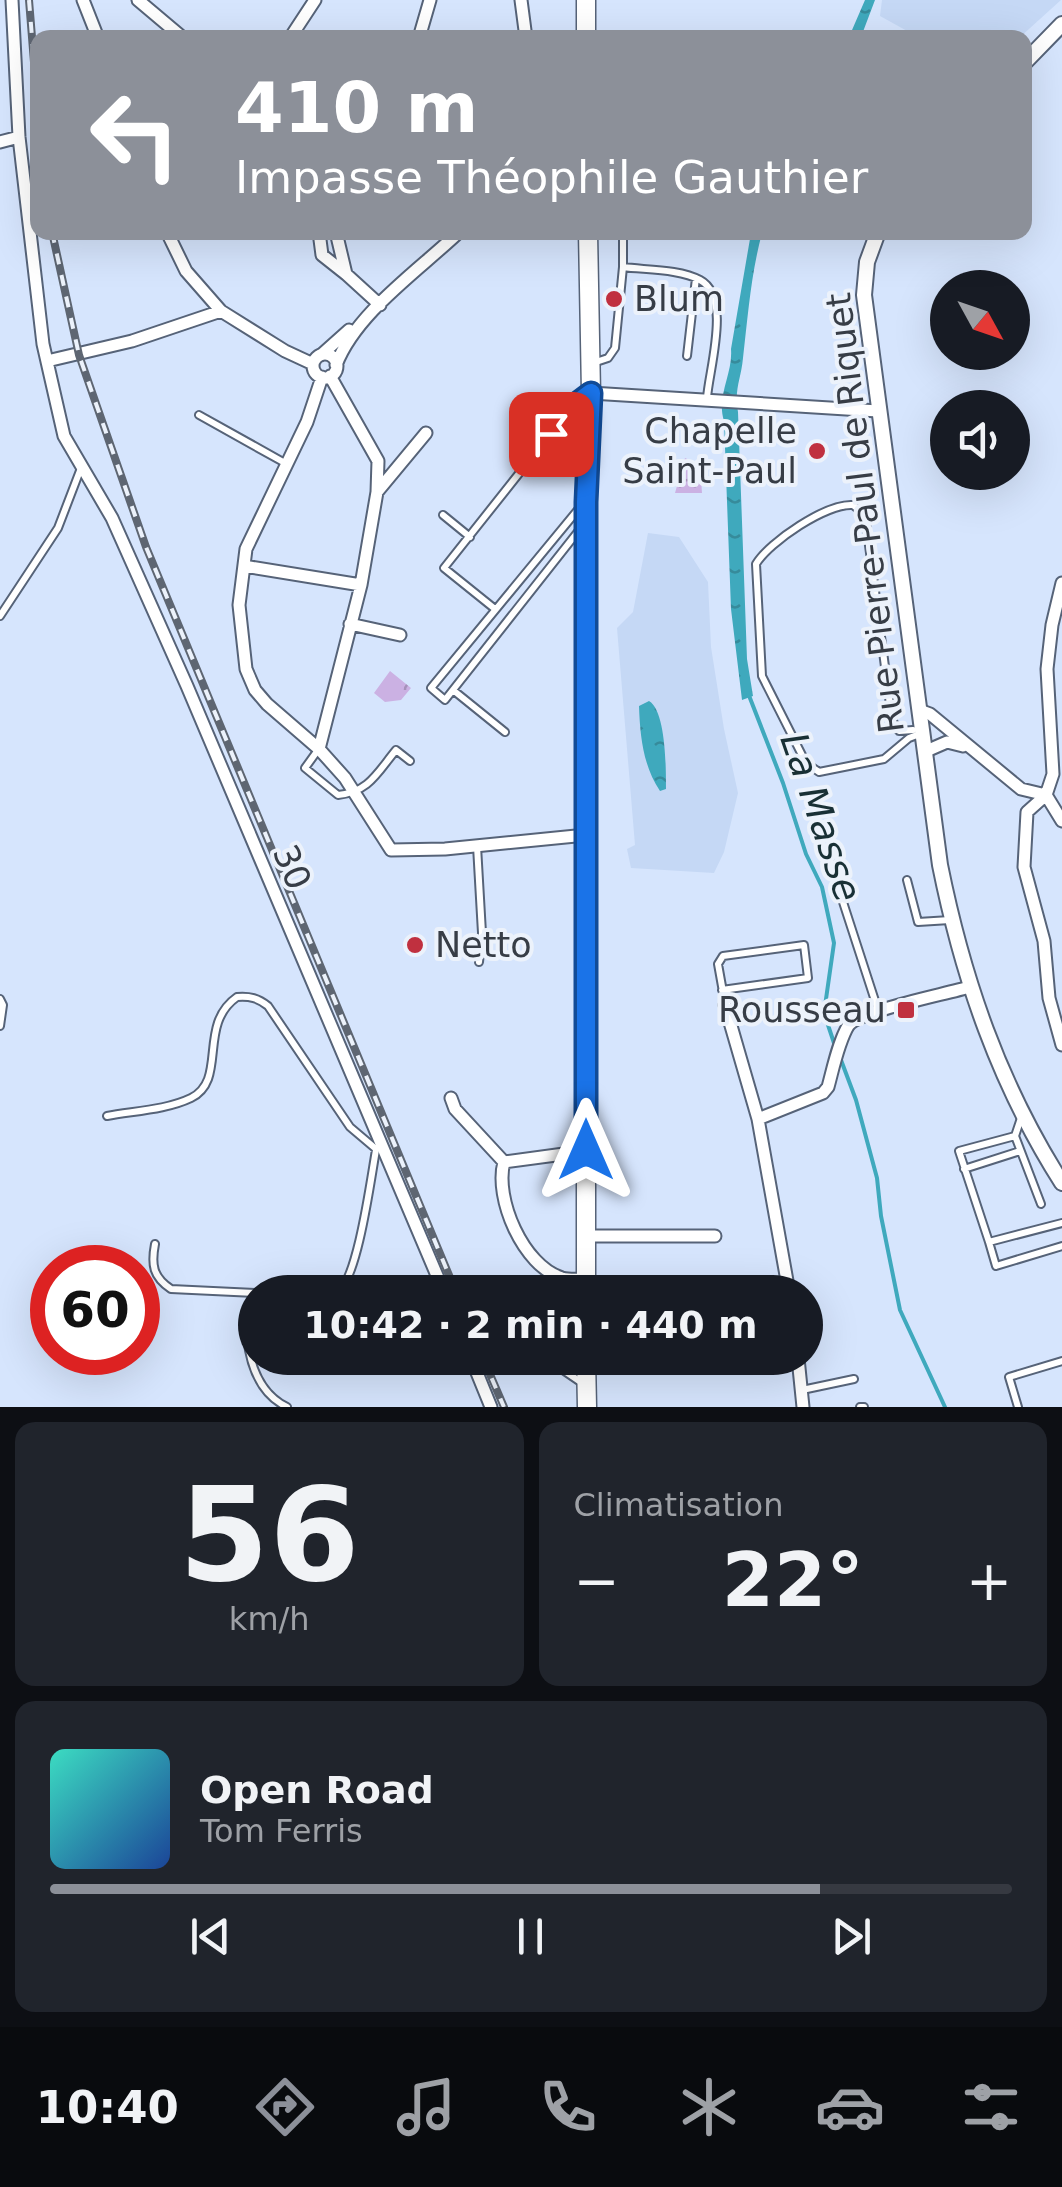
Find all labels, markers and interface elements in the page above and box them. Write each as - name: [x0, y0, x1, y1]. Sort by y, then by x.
- text: 410 m: [235, 67, 478, 149]
- icon: left: [70, 70, 200, 200]
- text: Impasse Théophile Gauthier: [235, 151, 868, 204]
- north arrow: [930, 270, 1030, 370]
- map controls: [930, 270, 1030, 490]
- place label: Blum: [634, 279, 724, 319]
- marker: Blum: [603, 288, 625, 310]
- street label: Rue Pierre-Paul de Riquet: [818, 291, 912, 735]
- button: sound: [930, 390, 1030, 490]
- pin: [509, 392, 594, 477]
- icon: arrive: [524, 407, 579, 462]
- place label: Chapelle Saint-Paul: [622, 411, 797, 491]
- marker: Chapelle Saint-Paul: [806, 440, 828, 462]
- water label: La Masse: [772, 727, 870, 907]
- street label: 30: [265, 839, 319, 895]
- place label: Netto: [435, 925, 532, 965]
- marker: Netto: [404, 934, 426, 956]
- place label: Rousseau: [718, 990, 886, 1030]
- marker: Rousseau: [895, 999, 917, 1021]
- position arrow: [534, 1098, 638, 1202]
- speed limit sign: 60: [30, 1245, 160, 1375]
- text: 10:42 · 2 min · 440 m: [303, 1303, 758, 1347]
- text: 56: [179, 1459, 360, 1611]
- text: Climatisation: [574, 1486, 783, 1524]
- text: 22°: [722, 1536, 864, 1624]
- text: −: [574, 1549, 620, 1613]
- text: +: [966, 1549, 1012, 1613]
- text: km/h: [229, 1600, 310, 1638]
- text: Open Road: [200, 1768, 434, 1812]
- text: Tom Ferris: [200, 1812, 363, 1850]
- icon: previous: [183, 1909, 238, 1964]
- icon: pause: [503, 1909, 558, 1964]
- icon: next: [824, 1909, 879, 1964]
- icon: directions: [250, 2072, 320, 2142]
- icon: music: [391, 2072, 461, 2142]
- icon: phone: [533, 2072, 603, 2142]
- icon: climate: [674, 2072, 744, 2142]
- icon: car: [815, 2072, 885, 2142]
- icon: filters: [956, 2072, 1026, 2142]
- text: 10:40: [36, 2081, 179, 2134]

